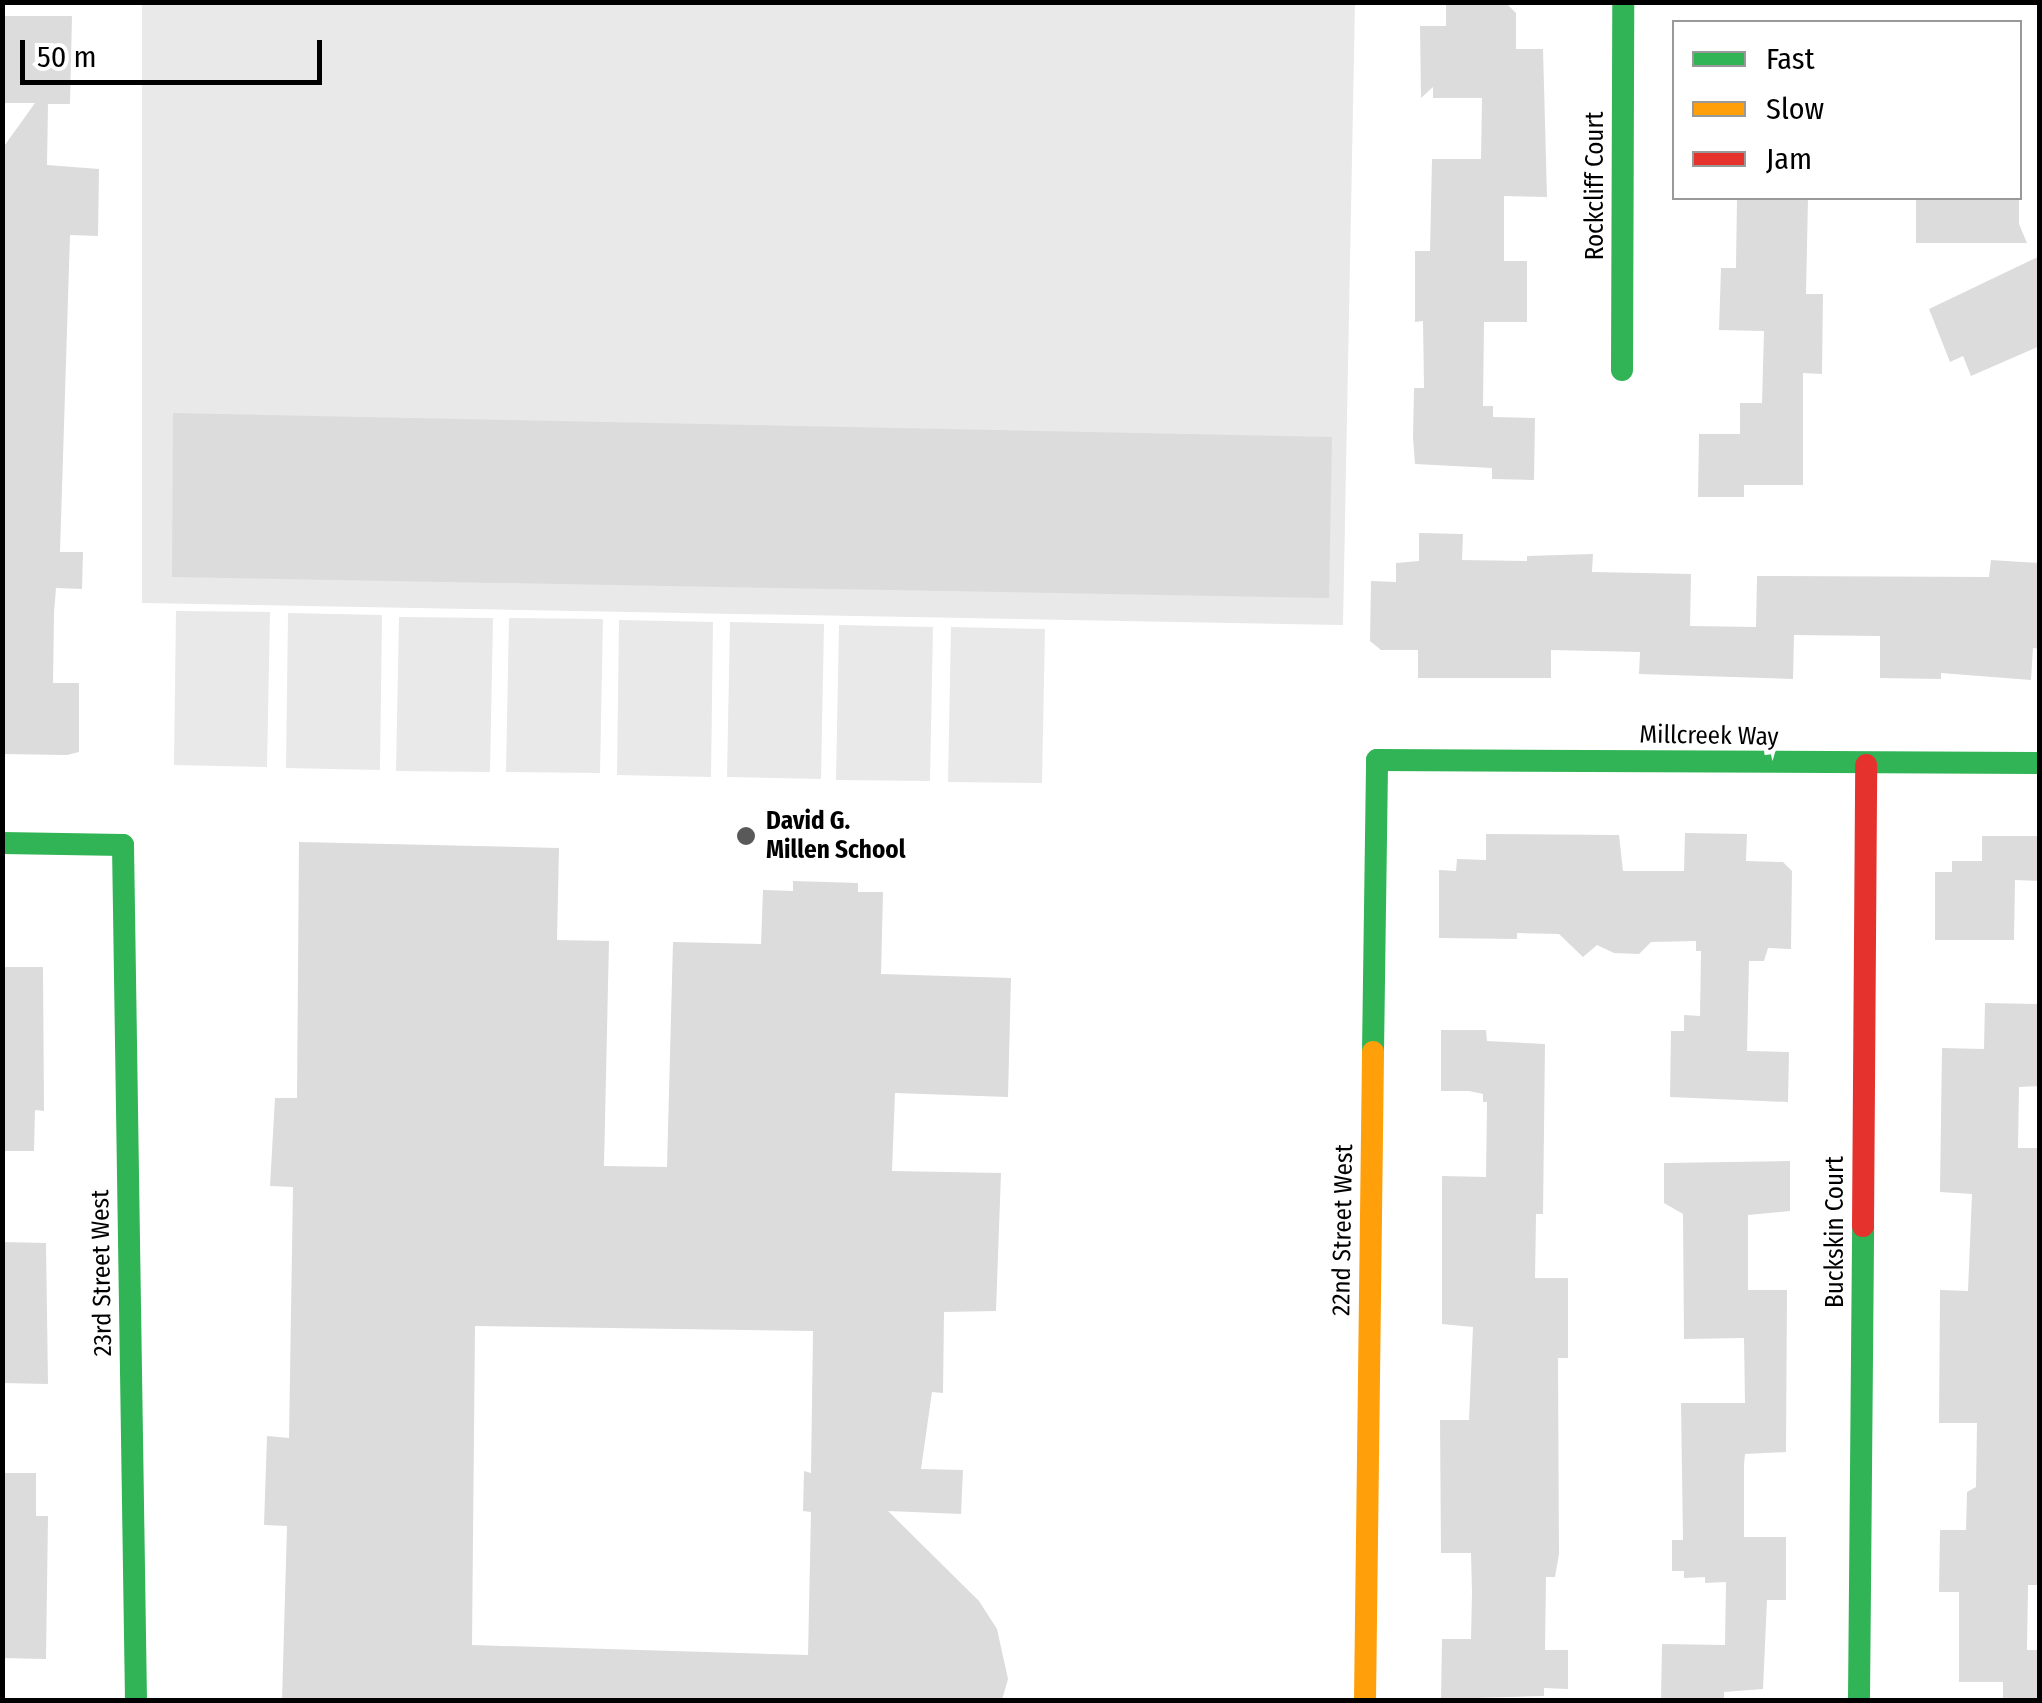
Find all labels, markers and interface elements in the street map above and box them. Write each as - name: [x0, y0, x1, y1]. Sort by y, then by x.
- scale bar: [25, 20, 328, 82]
- legend: [1672, 20, 2022, 200]
- text: 50 m: [37, 39, 97, 75]
- text: Fast: [1766, 41, 1814, 77]
- text: Slow: [1766, 91, 1824, 127]
- street label: Rockcliff Court: [1580, 112, 1610, 260]
- text: Jam: [1766, 141, 1812, 177]
- street label: Millcreek Way: [1639, 720, 1779, 752]
- place label: David G. Millen School: [766, 807, 905, 866]
- marker: David G. Millen School: [735, 825, 757, 847]
- street label: 22nd Street West: [1327, 1144, 1359, 1316]
- street label: Buckskin Court: [1820, 1156, 1850, 1308]
- street label: 23rd Street West: [86, 1189, 118, 1357]

